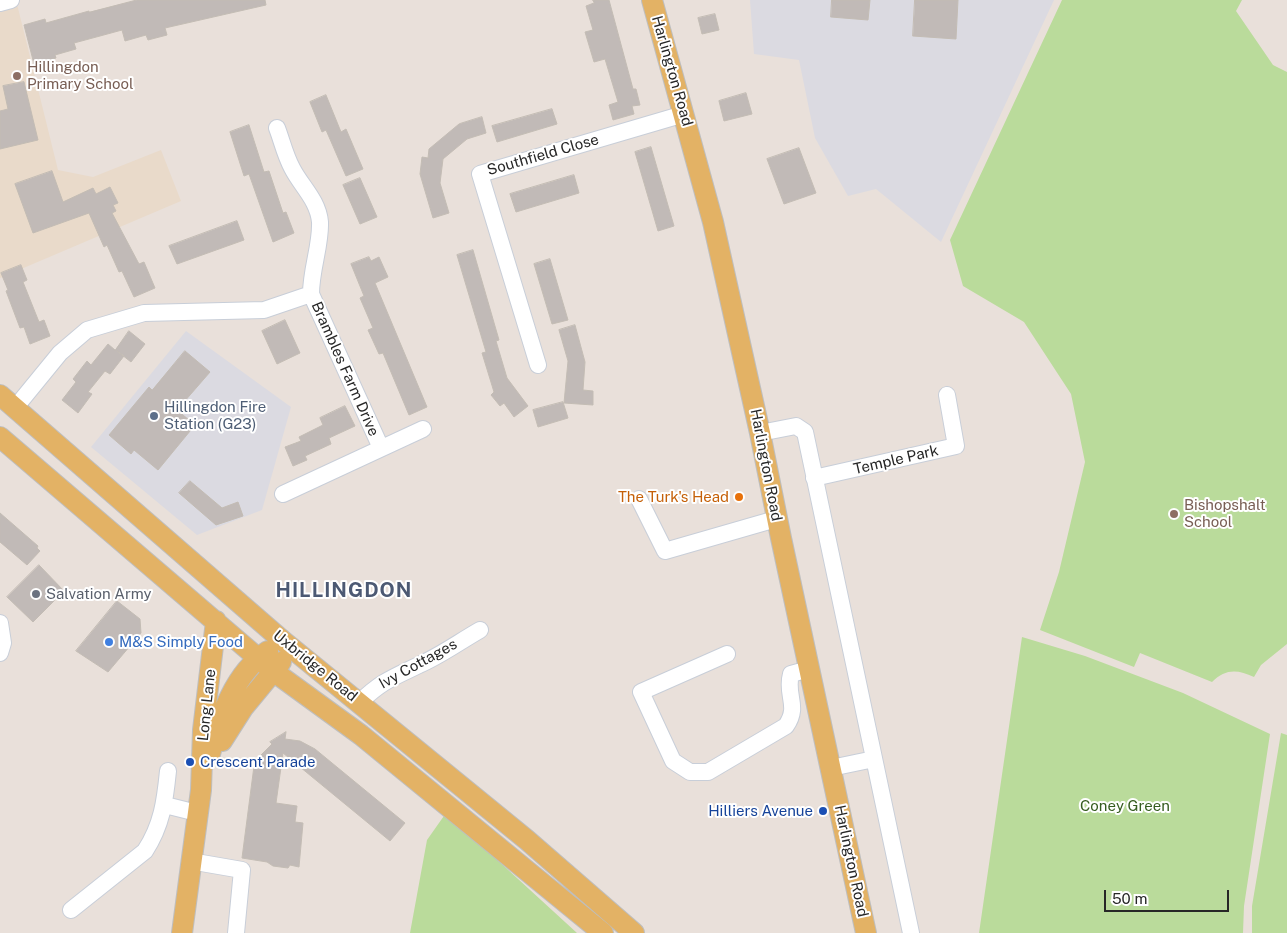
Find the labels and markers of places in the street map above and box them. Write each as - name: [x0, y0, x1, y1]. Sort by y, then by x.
- place label: Hillingdon Primary School: [27, 58, 133, 93]
- marker: Hillingdon Primary School: [11, 70, 23, 82]
- place label: Hillingdon Fire Station (G23): [164, 398, 266, 433]
- marker: Hillingdon Fire Station (G23): [148, 410, 160, 422]
- place label: The Turk's Head: [618, 488, 729, 506]
- marker: The Turk's Head: [733, 491, 745, 503]
- place label: Bishopshalt School: [1184, 496, 1266, 531]
- marker: Bishopshalt School: [1168, 508, 1180, 520]
- place label: Salvation Army: [46, 585, 151, 603]
- marker: Salvation Army: [30, 588, 42, 600]
- place label: M&S Simply Food: [119, 633, 243, 651]
- marker: M&S Simply Food: [103, 636, 115, 648]
- place label: Crescent Parade: [200, 753, 316, 771]
- marker: Crescent Parade: [184, 756, 196, 768]
- place label: Hilliers Avenue: [708, 802, 813, 820]
- marker: Hilliers Avenue: [817, 805, 829, 817]

